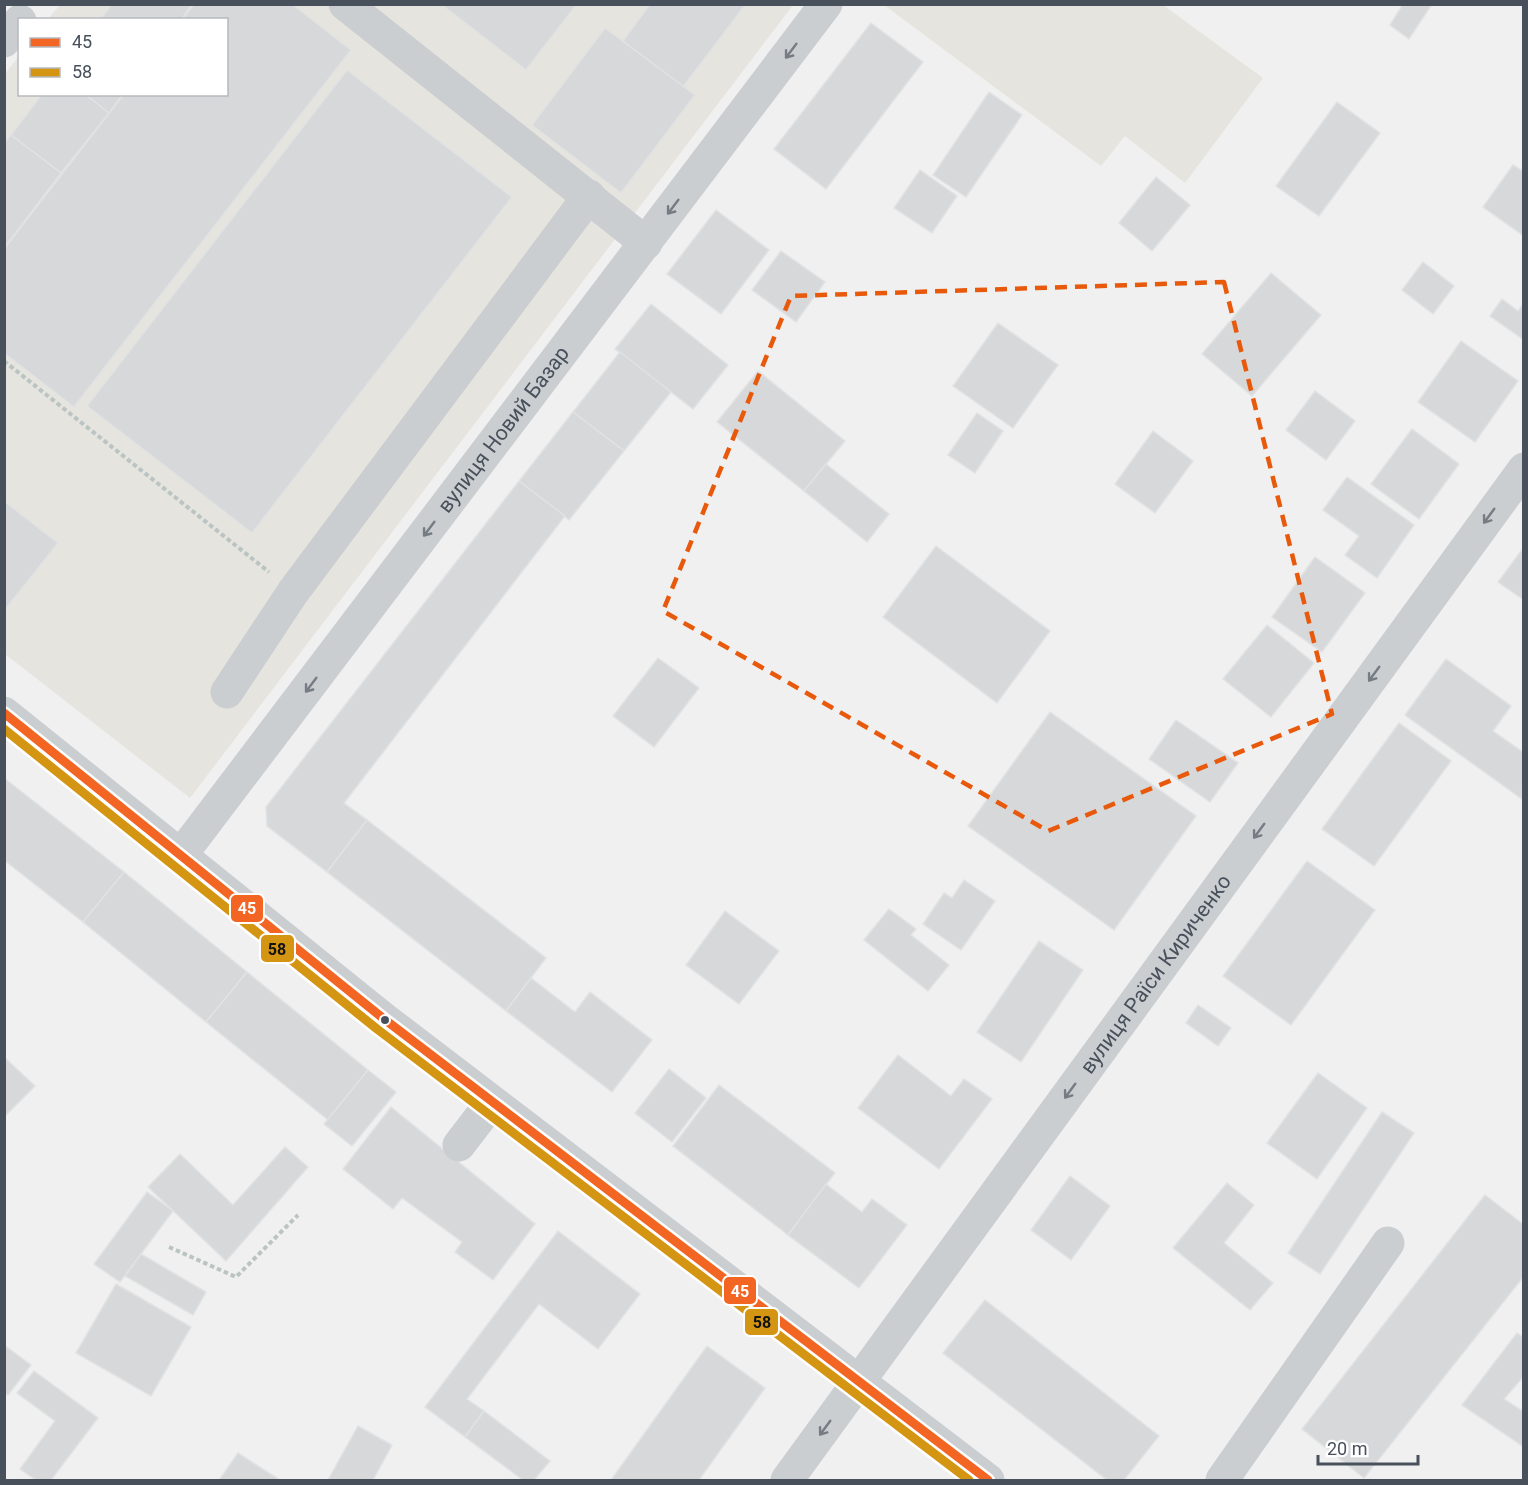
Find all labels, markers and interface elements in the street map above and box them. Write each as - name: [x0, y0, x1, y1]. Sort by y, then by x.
- legend: [18, 18, 228, 96]
- text: 45: [72, 31, 92, 52]
- one-way arrow: [784, 43, 797, 59]
- text: 58: [72, 61, 92, 82]
- one-way arrow: [667, 198, 679, 214]
- street label: вулиця Новий Базар: [433, 342, 574, 517]
- one-way arrow: [1483, 508, 1495, 524]
- one-way arrow: [422, 521, 435, 537]
- one-way arrow: [1368, 665, 1380, 681]
- one-way arrow: [304, 677, 317, 693]
- one-way arrow: [1253, 823, 1266, 839]
- street label: вулиця Раїси Кириченко: [1075, 870, 1236, 1078]
- line badge: 45: [230, 894, 264, 923]
- text: 45: [238, 899, 256, 918]
- line badge: 58: [260, 934, 295, 963]
- text: 58: [268, 940, 286, 959]
- unlabelled marker: [379, 1014, 391, 1026]
- one-way arrow: [1064, 1082, 1077, 1098]
- line badge: 45: [723, 1276, 757, 1305]
- text: 45: [731, 1282, 749, 1301]
- line badge: 58: [744, 1308, 779, 1336]
- text: 58: [753, 1313, 771, 1332]
- one-way arrow: [819, 1420, 831, 1436]
- scale bar: [1318, 1428, 1418, 1466]
- text: 20 m: [1327, 1438, 1367, 1459]

